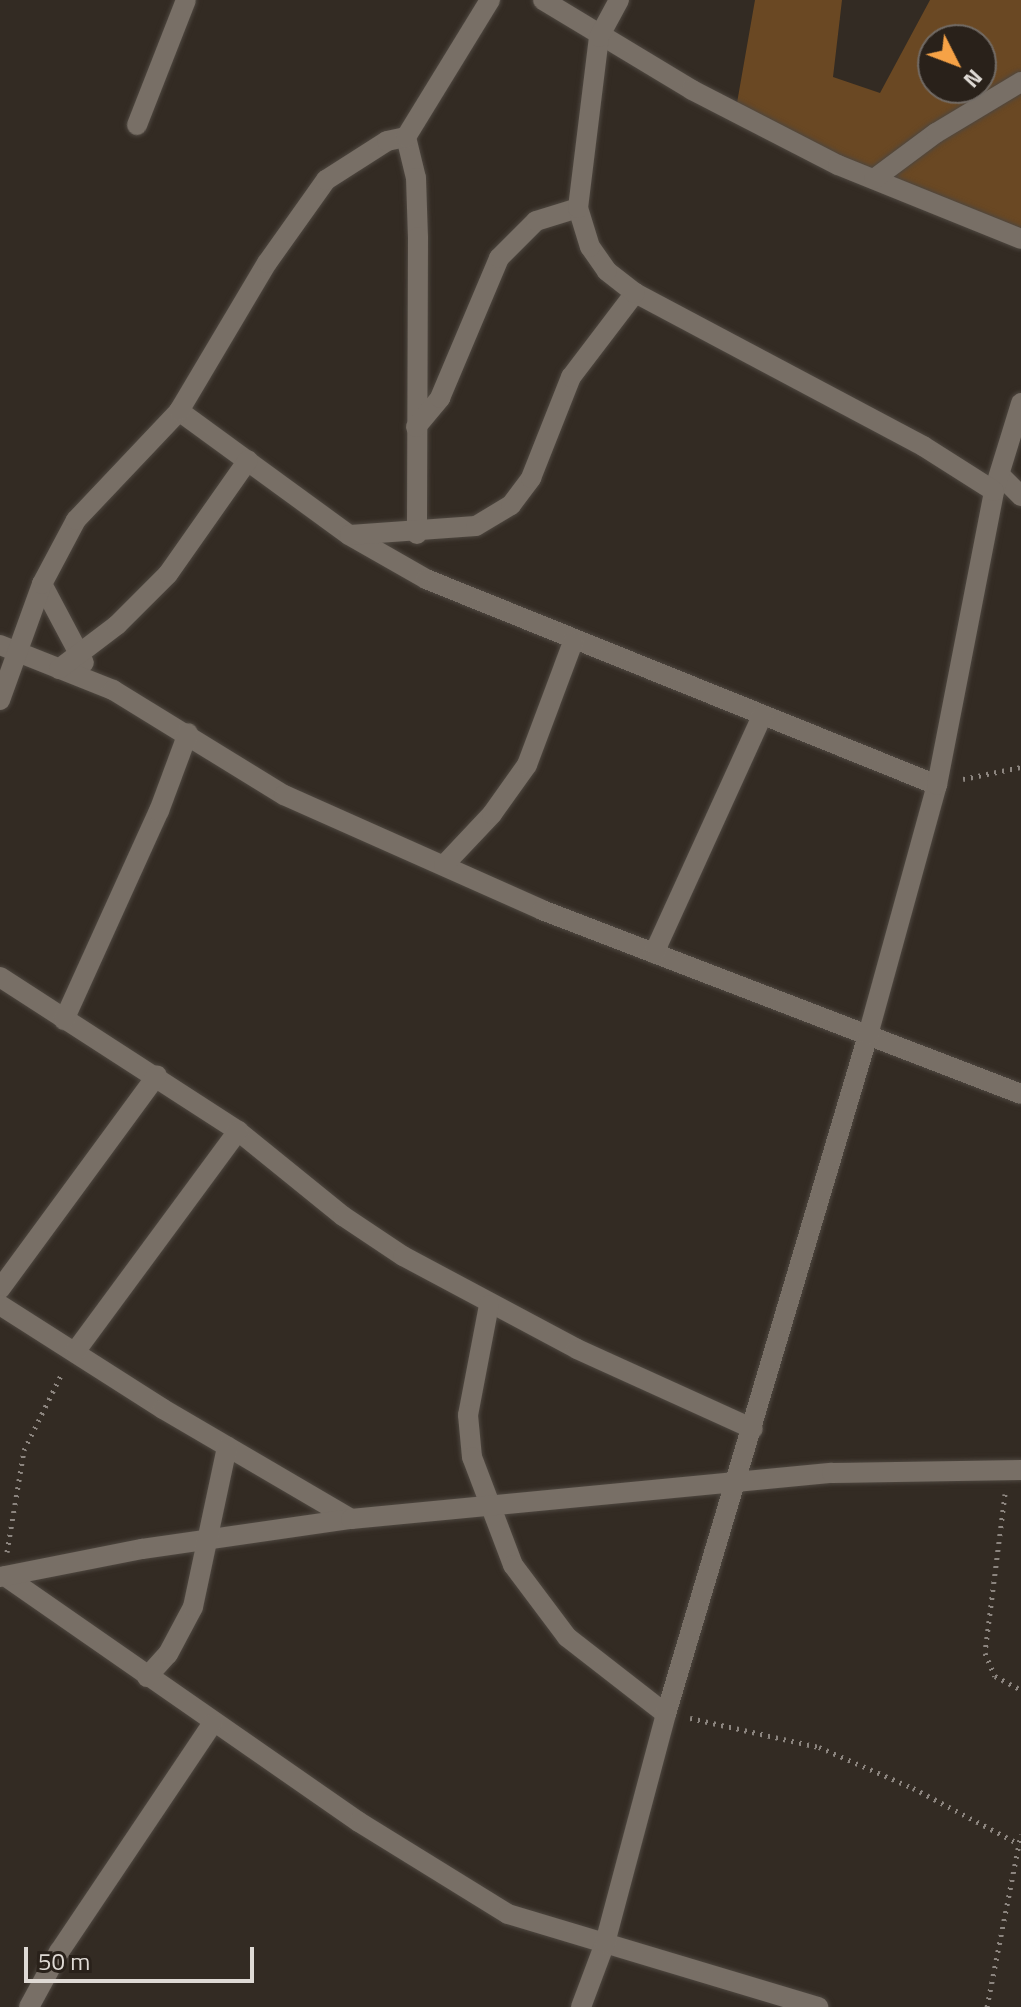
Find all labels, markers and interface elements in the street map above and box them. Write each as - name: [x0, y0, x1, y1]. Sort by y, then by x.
- north arrow: [917, 24, 997, 104]
- text: N: [956, 62, 991, 96]
- scale bar: [28, 1931, 258, 1981]
- text: 50 m: [38, 1943, 90, 1979]

